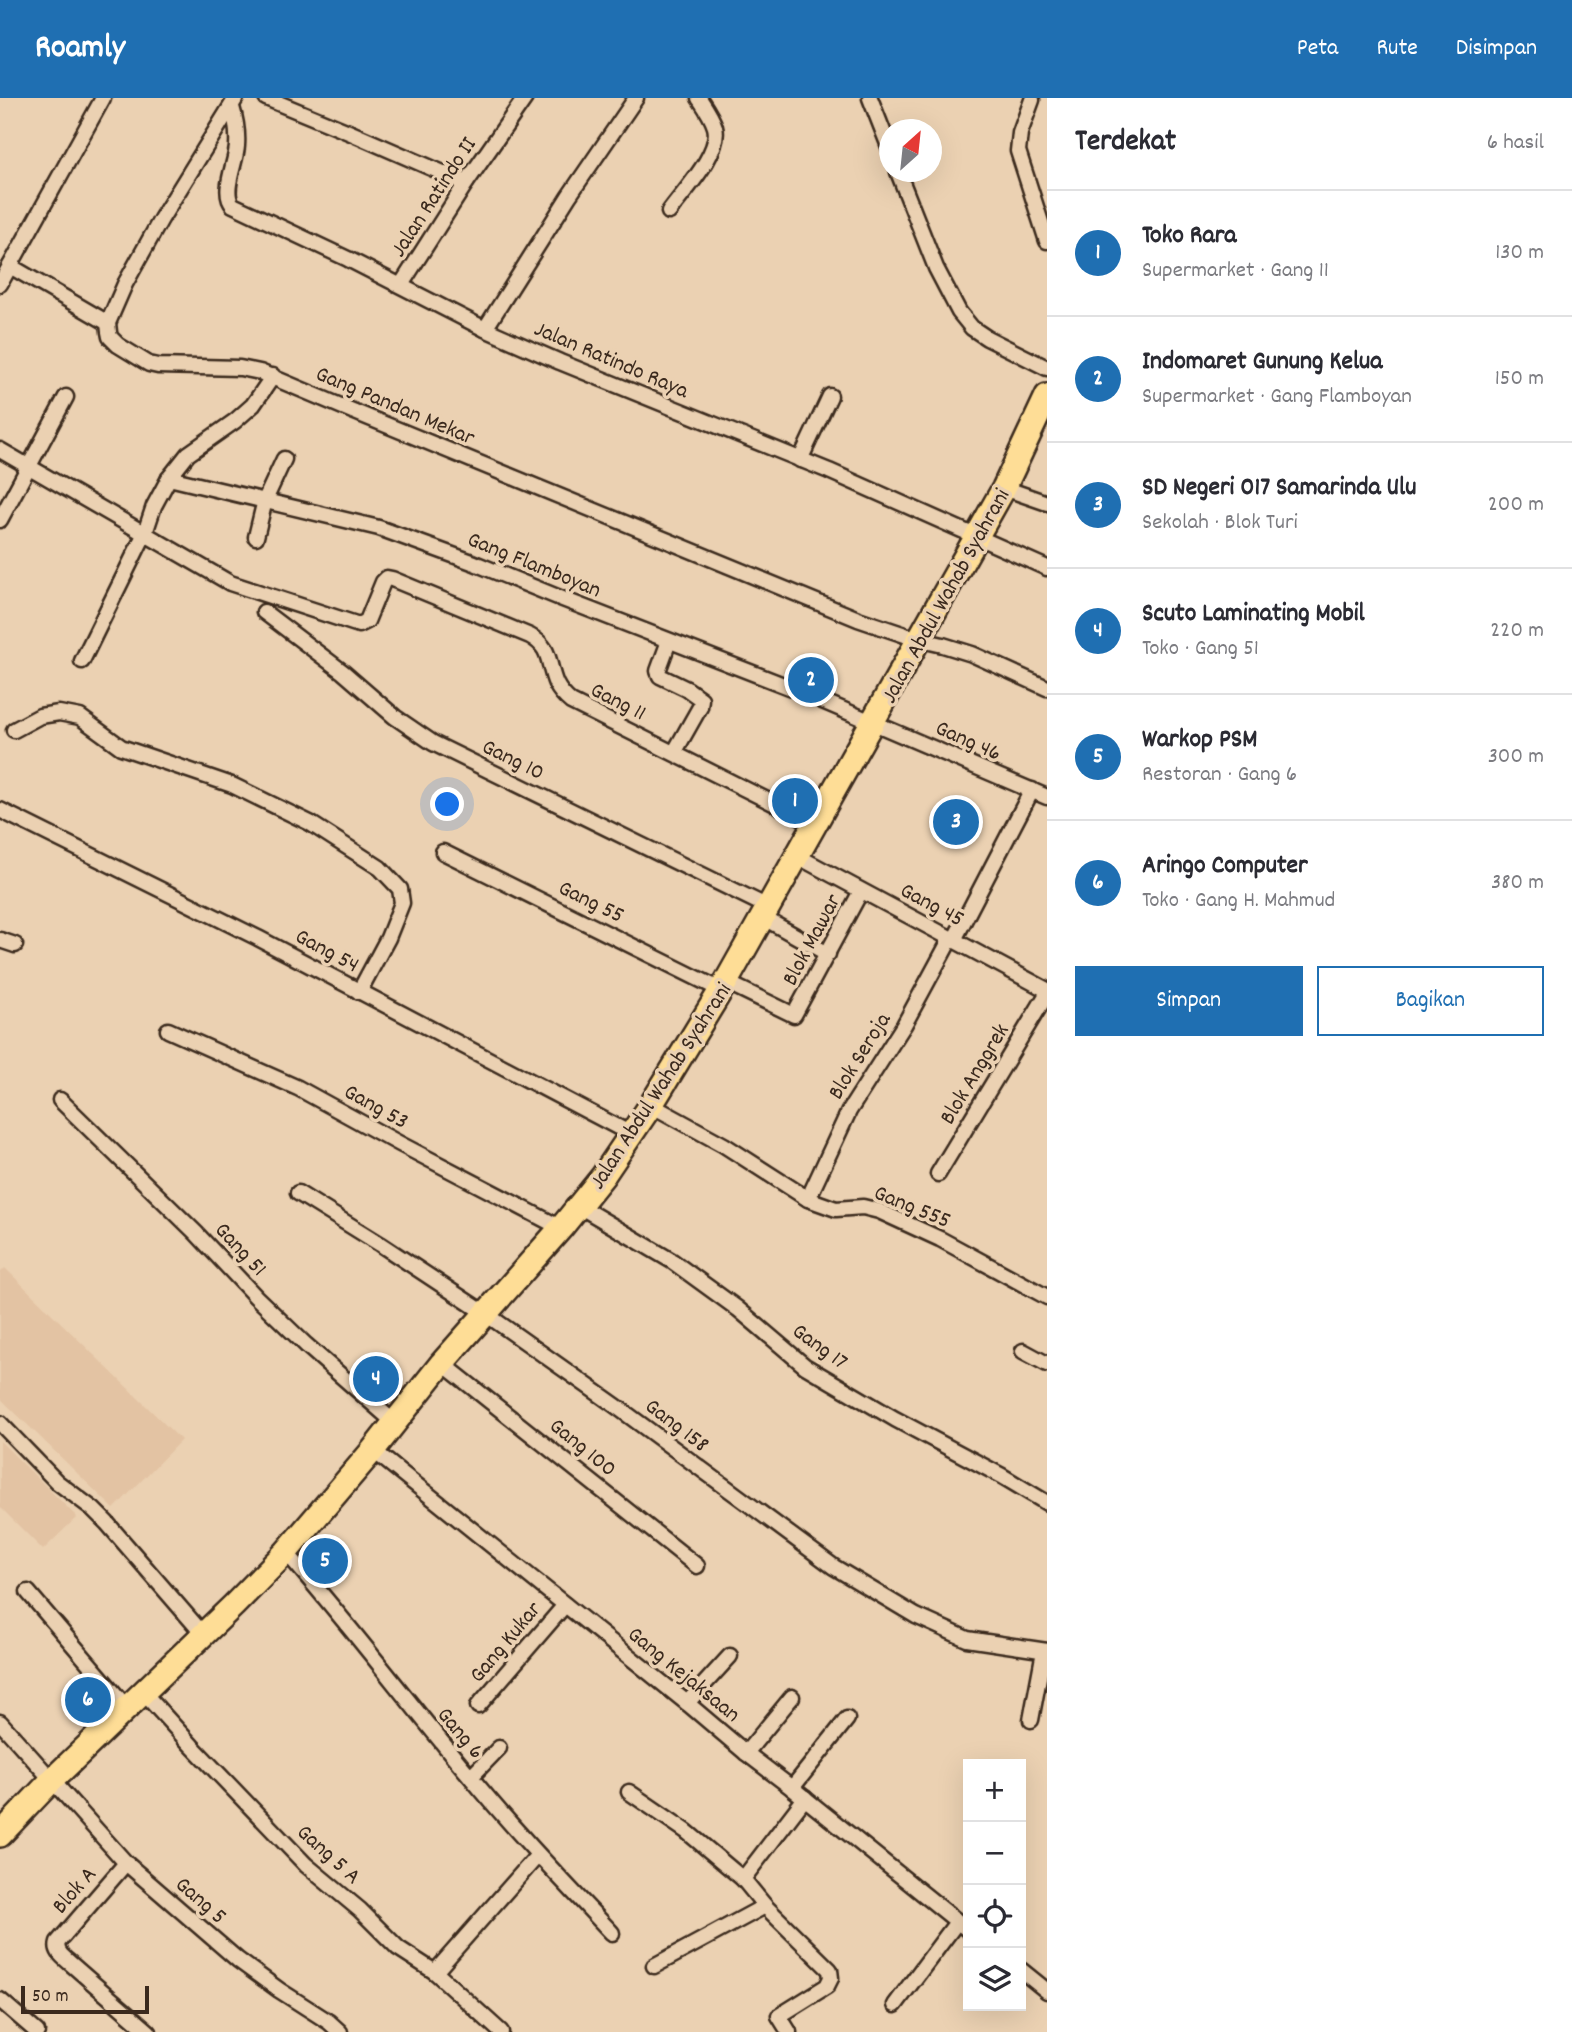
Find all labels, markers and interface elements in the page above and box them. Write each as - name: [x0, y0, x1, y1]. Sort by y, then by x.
- text: Roamly: [35, 26, 125, 73]
- text: Peta: [1297, 32, 1338, 66]
- text: Rute: [1376, 32, 1418, 66]
- text: Disimpan: [1456, 32, 1537, 66]
- north arrow: [879, 119, 942, 182]
- text: Terdekat: [1075, 122, 1176, 165]
- text: 6 hasil: [1487, 127, 1544, 160]
- street label: Jalan Ratindo II: [384, 131, 486, 264]
- text: Toko Rara: [1142, 218, 1237, 255]
- text: 1: [1095, 237, 1101, 270]
- text: 130 m: [1495, 237, 1544, 270]
- text: Supermarket · Gang 11: [1142, 255, 1329, 288]
- street label: Jalan Ratindo Raya: [528, 314, 694, 409]
- text: Indomaret Gunung Kelua: [1142, 344, 1382, 381]
- street label: Gang Pandan Mekar: [310, 359, 480, 456]
- text: 2: [1093, 363, 1103, 396]
- text: 150 m: [1495, 363, 1544, 396]
- text: Supermarket · Gang Flamboyan: [1142, 381, 1412, 414]
- text: SD Negeri 017 Samarinda Ulu: [1142, 470, 1416, 507]
- street label: Jalan Abdul Wahab Syahrani: [874, 483, 1020, 710]
- text: 3: [1093, 489, 1103, 522]
- text: 200 m: [1488, 489, 1544, 522]
- text: Sekolah · Blok Turi: [1142, 507, 1298, 540]
- street label: Gang Flamboyan: [462, 524, 606, 608]
- text: Scuto Laminating Mobil: [1142, 596, 1365, 633]
- text: 4: [1093, 615, 1103, 648]
- text: 220 m: [1490, 615, 1544, 648]
- text: Toko · Gang 51: [1142, 633, 1259, 666]
- pin: 2: [788, 654, 834, 706]
- street label: Gang 11: [584, 675, 651, 731]
- street label: Gang 46: [929, 713, 1006, 771]
- text: Warkop PSM: [1142, 722, 1257, 759]
- street label: Gang 10: [476, 732, 549, 790]
- text: 5: [1093, 741, 1103, 774]
- text: 300 m: [1488, 741, 1544, 774]
- text: Restoran · Gang 6: [1142, 759, 1297, 792]
- pin: 1: [772, 775, 818, 827]
- your location: [430, 787, 464, 821]
- pin: 3: [933, 796, 979, 848]
- text: Aringo Computer: [1142, 848, 1308, 885]
- text: 6: [1092, 867, 1104, 900]
- text: 380 m: [1491, 867, 1544, 900]
- street label: Gang 55: [552, 873, 629, 933]
- street label: Gang 45: [893, 875, 969, 937]
- text: Toko · Gang H. Mahmud: [1142, 885, 1335, 918]
- street label: Blok Mawar: [775, 888, 851, 992]
- street label: Gang 54: [288, 921, 364, 983]
- button: Simpan: [1075, 966, 1303, 1036]
- button: Bagikan: [1317, 966, 1544, 1036]
- street label: Jalan Abdul Wahab Syahrani: [583, 977, 741, 1197]
- street label: Blok Seroja: [821, 1006, 901, 1107]
- street label: Blok Anggrek: [933, 1018, 1019, 1132]
- street label: Gang 53: [337, 1077, 414, 1139]
- street label: Gang 555: [868, 1178, 955, 1239]
- street label: Gang 51: [206, 1216, 273, 1285]
- street label: Gang 17: [784, 1316, 854, 1379]
- pin: 4: [353, 1353, 399, 1405]
- street label: Gang 158: [637, 1392, 715, 1462]
- street label: Gang 100: [541, 1411, 623, 1486]
- pin: 5: [302, 1535, 348, 1587]
- street label: Gang Kukar: [463, 1595, 551, 1691]
- street label: Gang Kejaksaan: [619, 1620, 747, 1732]
- pin: 6: [65, 1674, 111, 1726]
- street label: Gang 6: [428, 1701, 491, 1768]
- map controls: [963, 1759, 1026, 2011]
- button: +: [963, 1759, 1026, 1822]
- street label: Gang 5 A: [288, 1818, 367, 1894]
- button: −: [963, 1822, 1026, 1885]
- street label: Blok A: [46, 1860, 106, 1922]
- street label: Gang 5: [167, 1870, 233, 1933]
- button: locate: [963, 1885, 1026, 1948]
- button: layers: [963, 1948, 1026, 2011]
- scale bar: [21, 1983, 149, 2015]
- text: 50 m: [32, 1984, 69, 2011]

